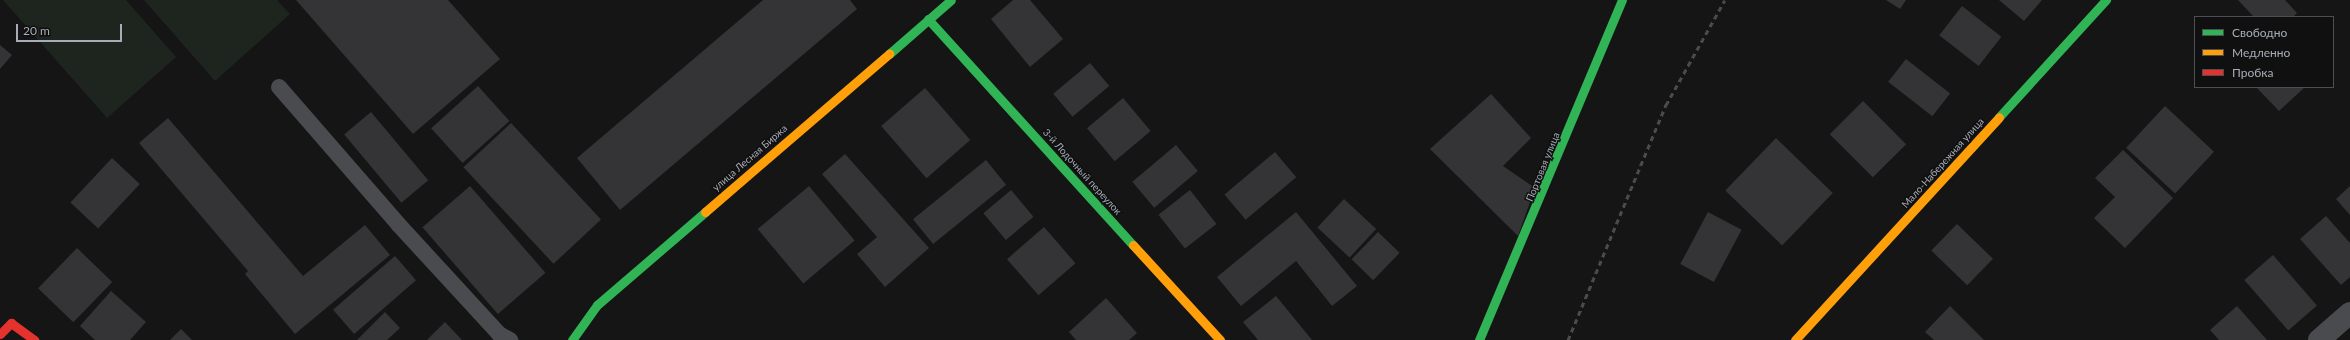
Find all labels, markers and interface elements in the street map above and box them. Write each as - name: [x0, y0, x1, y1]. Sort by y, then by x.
- scale bar: [18, 16, 124, 42]
- legend: [2194, 16, 2334, 88]
- text: 20 m: [23, 23, 50, 38]
- text: Свободно: [2232, 25, 2287, 40]
- text: Медленно: [2232, 45, 2290, 60]
- text: Пробка: [2232, 65, 2273, 80]
- street label: Мало-Набережная улица: [1899, 115, 1987, 211]
- street label: улица Лесная Биржа: [710, 122, 790, 194]
- street label: 3-й Лодочный переулок: [1040, 127, 1124, 217]
- street label: Портовая улица: [1524, 131, 1562, 203]

